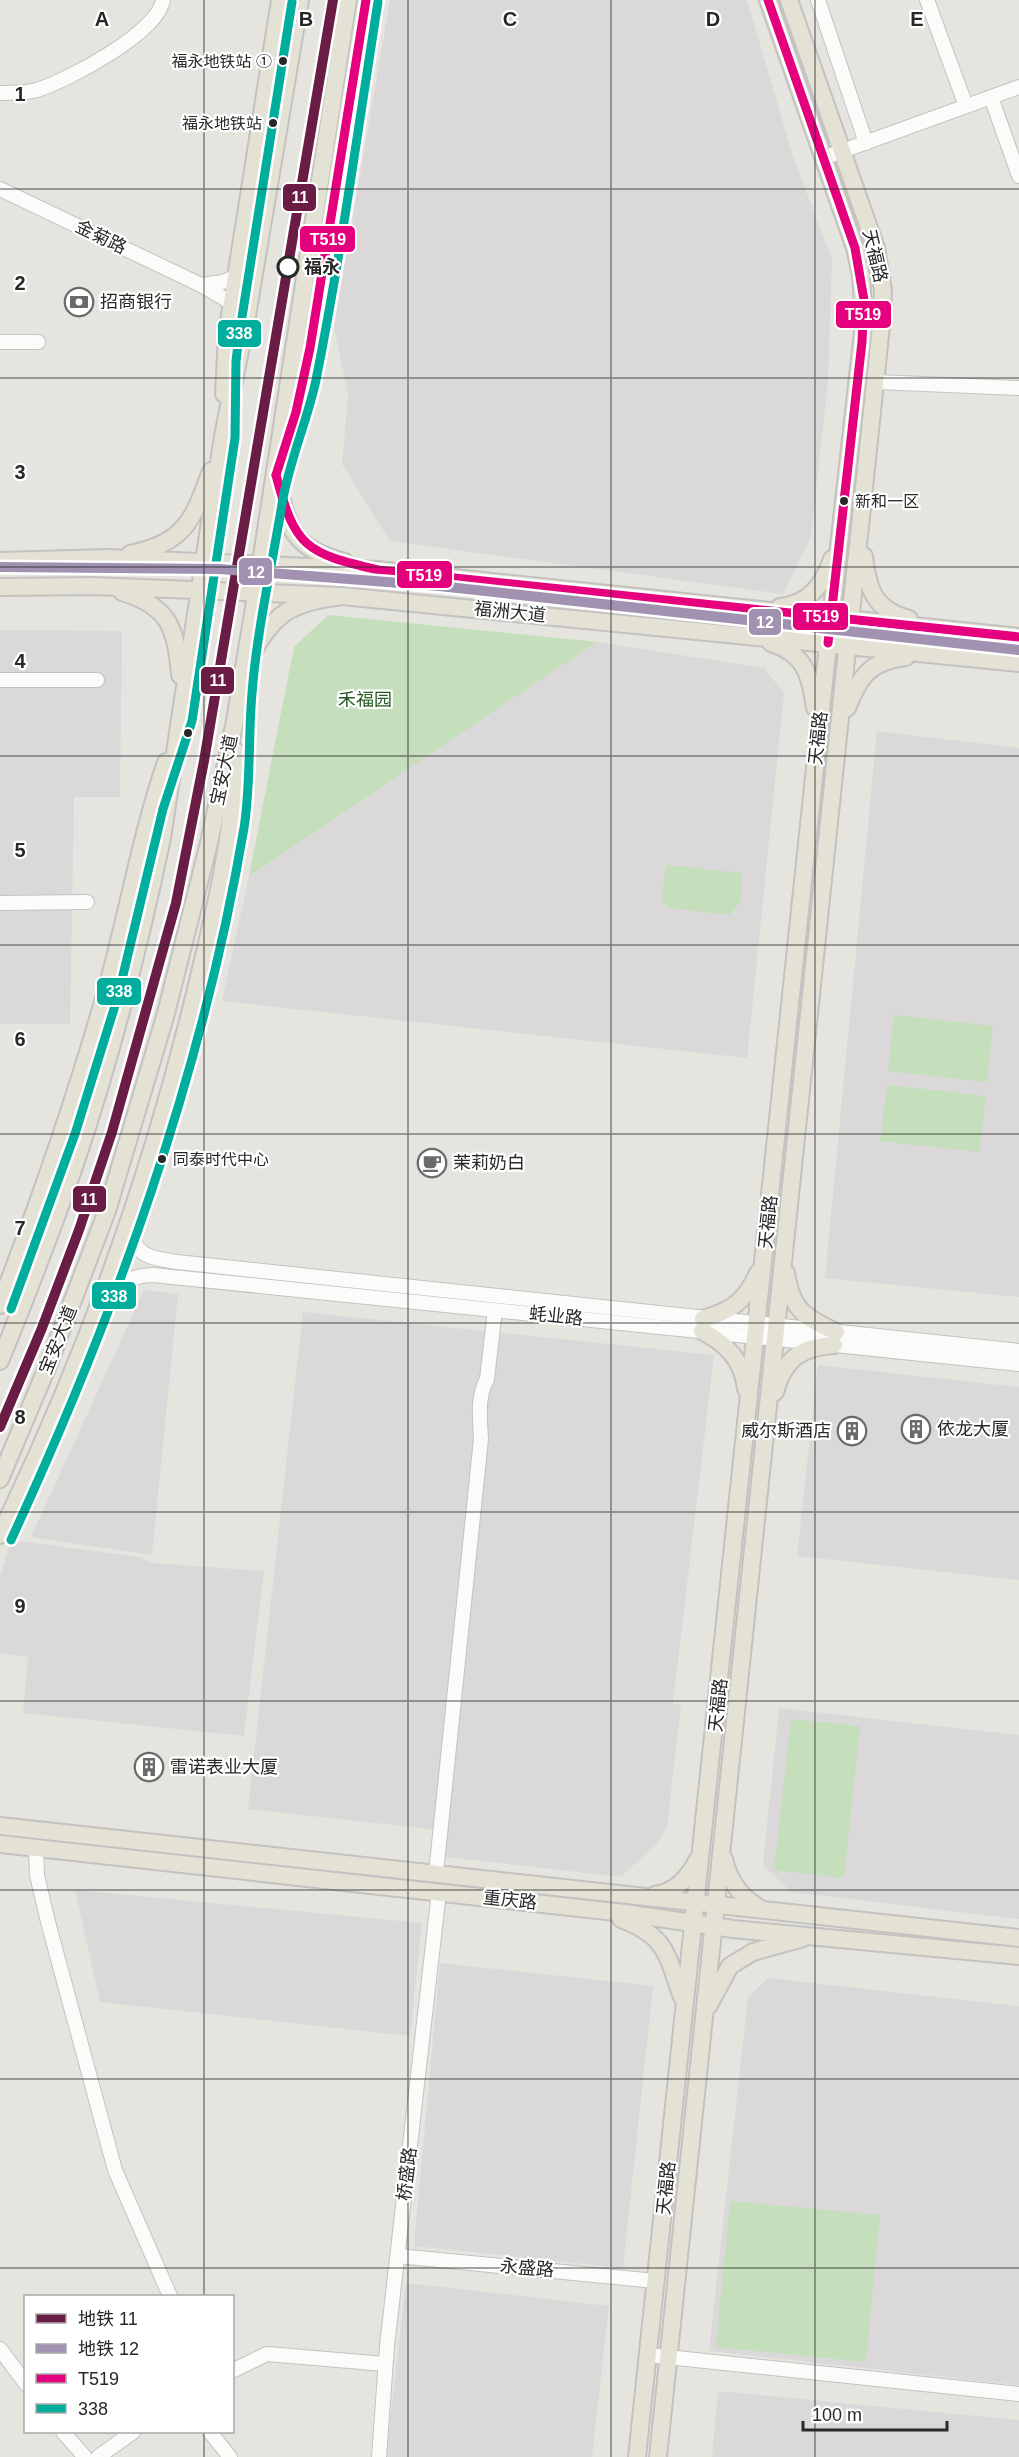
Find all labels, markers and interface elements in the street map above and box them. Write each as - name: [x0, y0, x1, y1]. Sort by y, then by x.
- text: A: [95, 8, 109, 30]
- text: B: [299, 8, 313, 30]
- text: C: [503, 8, 517, 30]
- text: D: [706, 8, 720, 30]
- text: E: [910, 8, 924, 30]
- place label: 福永地铁站 ①: [172, 53, 272, 70]
- marker: 福永地铁站 ①: [277, 55, 289, 67]
- text: 1: [14, 83, 26, 105]
- place label: 福永地铁站: [182, 115, 262, 132]
- marker: 福永地铁站: [267, 117, 279, 129]
- line badge: 11: [282, 183, 317, 212]
- text: 11: [292, 189, 309, 206]
- street label: 金菊路: [72, 216, 130, 258]
- line badge: T519: [299, 225, 356, 253]
- street label: 天福路: [859, 227, 891, 285]
- text: T519: [310, 231, 346, 248]
- marker: 福永: [277, 256, 299, 278]
- place label: 福永: [304, 257, 340, 277]
- text: 2: [14, 272, 26, 294]
- bank icon: 招商银行: [63, 286, 95, 318]
- place label: 招商银行: [100, 292, 172, 312]
- line badge: T519: [835, 300, 892, 329]
- text: T519: [845, 306, 881, 323]
- line badge: 338: [217, 319, 262, 348]
- text: 338: [226, 325, 252, 342]
- text: 3: [14, 461, 26, 483]
- place label: 新和一区: [855, 493, 919, 510]
- marker: 新和一区: [838, 495, 850, 507]
- line badge: 12: [238, 557, 273, 586]
- line badge: T519: [396, 560, 453, 589]
- text: 12: [247, 564, 265, 581]
- text: T519: [406, 567, 442, 584]
- street label: 福洲大道: [473, 598, 547, 626]
- line badge: T519: [792, 602, 849, 631]
- line badge: 12: [748, 608, 782, 636]
- text: T519: [803, 608, 839, 625]
- text: 12: [756, 614, 774, 631]
- text: 4: [14, 650, 26, 672]
- line badge: 11: [200, 666, 235, 695]
- text: 11: [210, 672, 227, 689]
- park label: 禾福园: [338, 690, 392, 710]
- street label: 天福路: [805, 710, 831, 766]
- unlabelled marker: [182, 727, 194, 739]
- street label: 宝安大道: [207, 733, 241, 807]
- text: 5: [14, 839, 26, 861]
- line badge: 338: [96, 977, 142, 1006]
- text: 338: [106, 983, 132, 1000]
- text: 6: [14, 1028, 26, 1050]
- cafe icon: 茉莉奶白: [416, 1147, 448, 1179]
- place label: 同泰时代中心: [173, 1151, 269, 1168]
- marker: 同泰时代中心: [156, 1153, 168, 1165]
- place label: 茉莉奶白: [453, 1153, 525, 1173]
- line badge: 11: [72, 1185, 107, 1213]
- text: 11: [81, 1191, 98, 1208]
- street label: 天福路: [755, 1194, 781, 1250]
- text: 7: [14, 1217, 26, 1239]
- line badge: 338: [91, 1281, 137, 1310]
- text: 338: [101, 1288, 127, 1305]
- street label: 宝安大道: [35, 1303, 81, 1377]
- street label: 蚝业路: [528, 1303, 584, 1329]
- text: 8: [14, 1406, 26, 1428]
- building icon: 依龙大厦: [900, 1413, 932, 1445]
- building icon: 威尔斯酒店: [836, 1415, 868, 1447]
- place label: 依龙大厦: [937, 1419, 1009, 1439]
- place label: 威尔斯酒店: [741, 1421, 831, 1441]
- text: 9: [14, 1595, 26, 1617]
- street label: 天福路: [705, 1677, 731, 1733]
- building icon: 雷诺表业大厦: [133, 1751, 165, 1783]
- place label: 雷诺表业大厦: [170, 1757, 278, 1777]
- street label: 重庆路: [482, 1887, 538, 1913]
- street label: 桥盛路: [394, 2146, 420, 2202]
- street label: 天福路: [653, 2160, 679, 2216]
- street label: 永盛路: [499, 2256, 555, 2280]
- legend: [24, 2295, 234, 2433]
- text: 地铁 11: [78, 2309, 138, 2329]
- text: 地铁 12: [78, 2339, 139, 2359]
- text: T519: [78, 2369, 119, 2389]
- scale bar: [803, 2394, 947, 2432]
- text: 338: [78, 2399, 108, 2419]
- text: 100 m: [812, 2405, 862, 2425]

